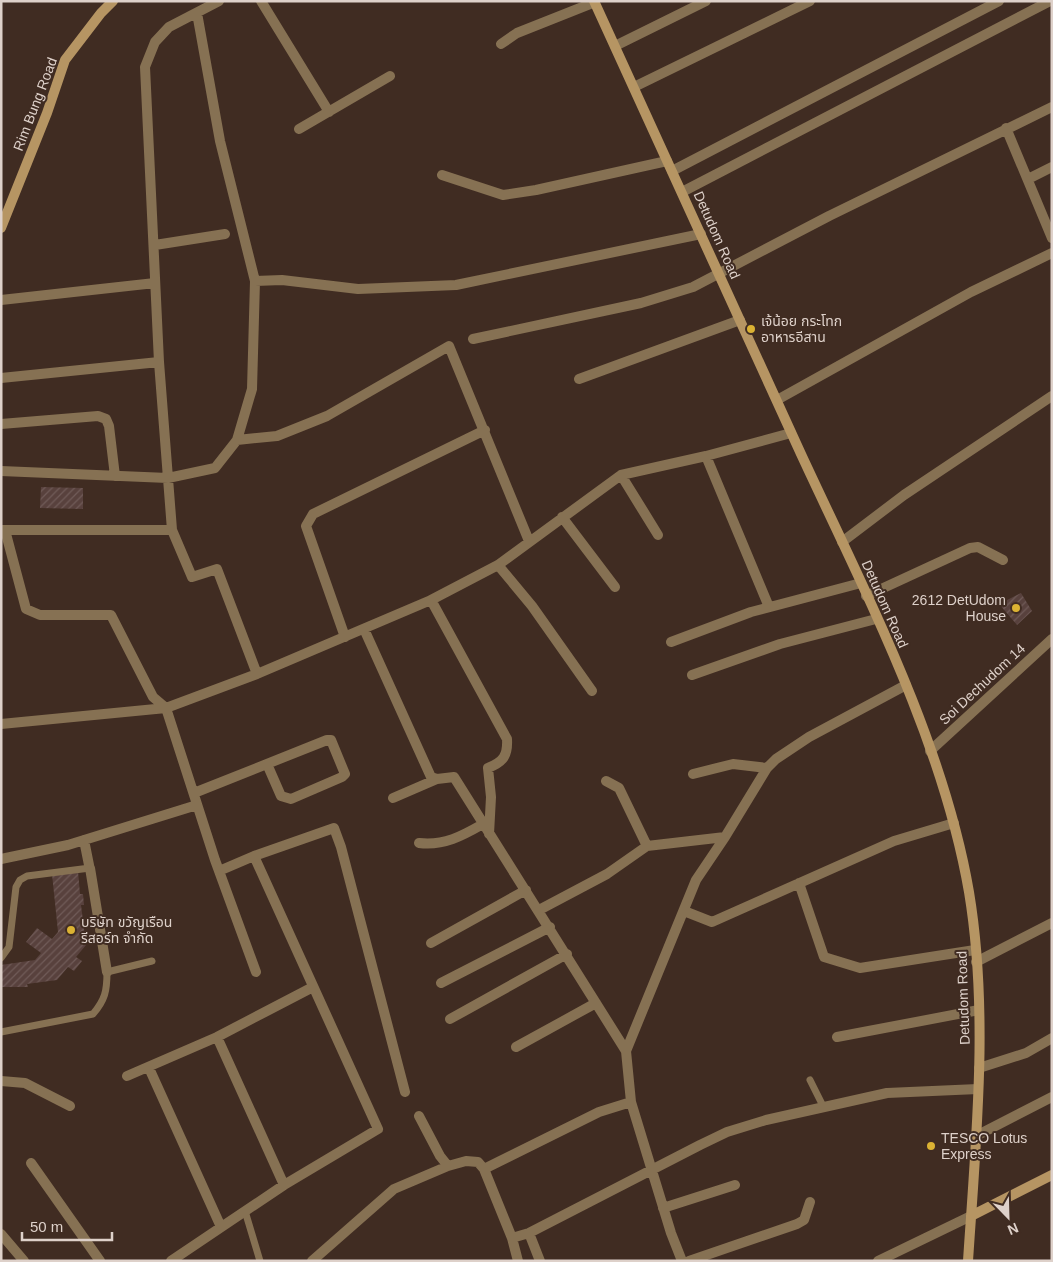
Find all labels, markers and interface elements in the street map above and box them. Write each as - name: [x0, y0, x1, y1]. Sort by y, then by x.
- street label: Rim Bung Road: [10, 55, 60, 153]
- street label: Detudom Road: [691, 189, 743, 281]
- place label: เจ้น้อย กระโทก อาหารอีสาน: [761, 313, 842, 345]
- marker: เจ้น้อย กระโทก อาหารอีสาน: [745, 323, 757, 335]
- street label: Detudom Road: [859, 558, 911, 650]
- place label: 2612 DetUdom House: [912, 592, 1006, 624]
- marker: 2612 DetUdom House: [1010, 602, 1022, 614]
- street label: Soi Dechudom 14: [936, 640, 1028, 728]
- place label: บริษัท ขวัญเรือน รีสอร์ท จำกัด: [81, 914, 172, 946]
- marker: บริษัท ขวัญเรือน รีสอร์ท จำกัด: [65, 924, 77, 936]
- street label: Detudom Road: [953, 951, 973, 1045]
- place label: TESCO Lotus Express: [941, 1130, 1027, 1162]
- marker: TESCO Lotus Express: [925, 1140, 937, 1152]
- north arrow: [983, 1192, 1033, 1242]
- scale bar: [22, 1210, 112, 1242]
- text: 50 m: [30, 1218, 63, 1235]
- text: N: [1005, 1220, 1021, 1238]

